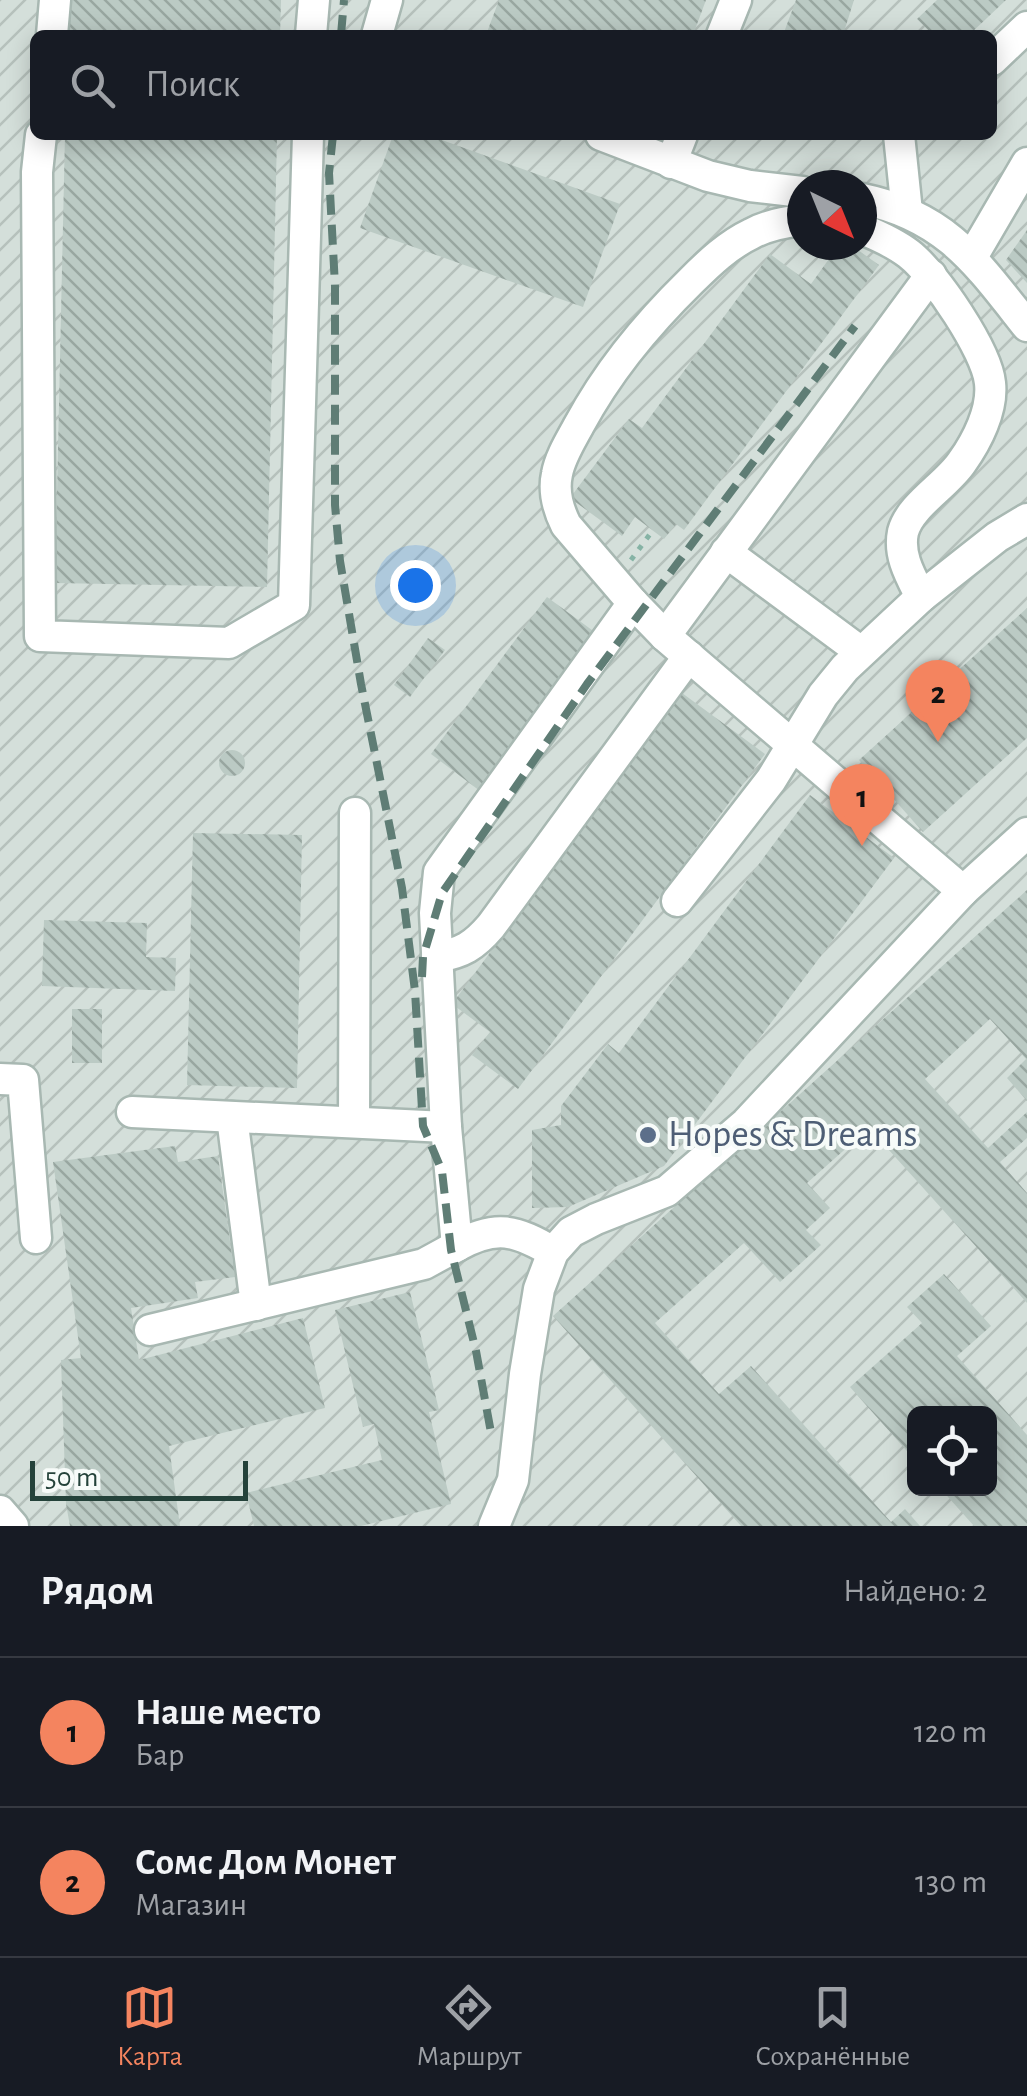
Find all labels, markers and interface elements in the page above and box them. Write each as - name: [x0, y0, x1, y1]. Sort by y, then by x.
- search box: [30, 30, 997, 140]
- icon: search: [65, 58, 120, 113]
- text: Поиск: [145, 66, 240, 104]
- north arrow: [787, 170, 877, 260]
- your location: [390, 560, 441, 611]
- pin: 2: [906, 660, 970, 742]
- pin: 1: [830, 764, 894, 846]
- place label: Hopes & Dreams: [668, 1116, 918, 1154]
- marker: Hopes & Dreams: [637, 1124, 659, 1146]
- map controls: [907, 1406, 997, 1496]
- button: locate: [907, 1406, 997, 1496]
- scale bar: [30, 1456, 248, 1500]
- text: 50 m: [45, 1464, 99, 1492]
- text: Рядом: [40, 1570, 154, 1612]
- text: Найдено: 2: [843, 1575, 987, 1607]
- text: Наше место: [135, 1694, 321, 1732]
- text: 1: [67, 1716, 78, 1748]
- text: 120 m: [914, 1716, 987, 1748]
- text: Бар: [135, 1739, 184, 1771]
- text: Сомс Дом Монет: [135, 1844, 396, 1882]
- text: 2: [65, 1866, 80, 1898]
- text: 130 m: [915, 1866, 987, 1898]
- text: Магазин: [135, 1889, 247, 1921]
- tab: Карта: [117, 1980, 183, 2074]
- tab: Маршрут: [416, 1980, 522, 2074]
- tab: Сохранённые: [755, 1980, 910, 2074]

